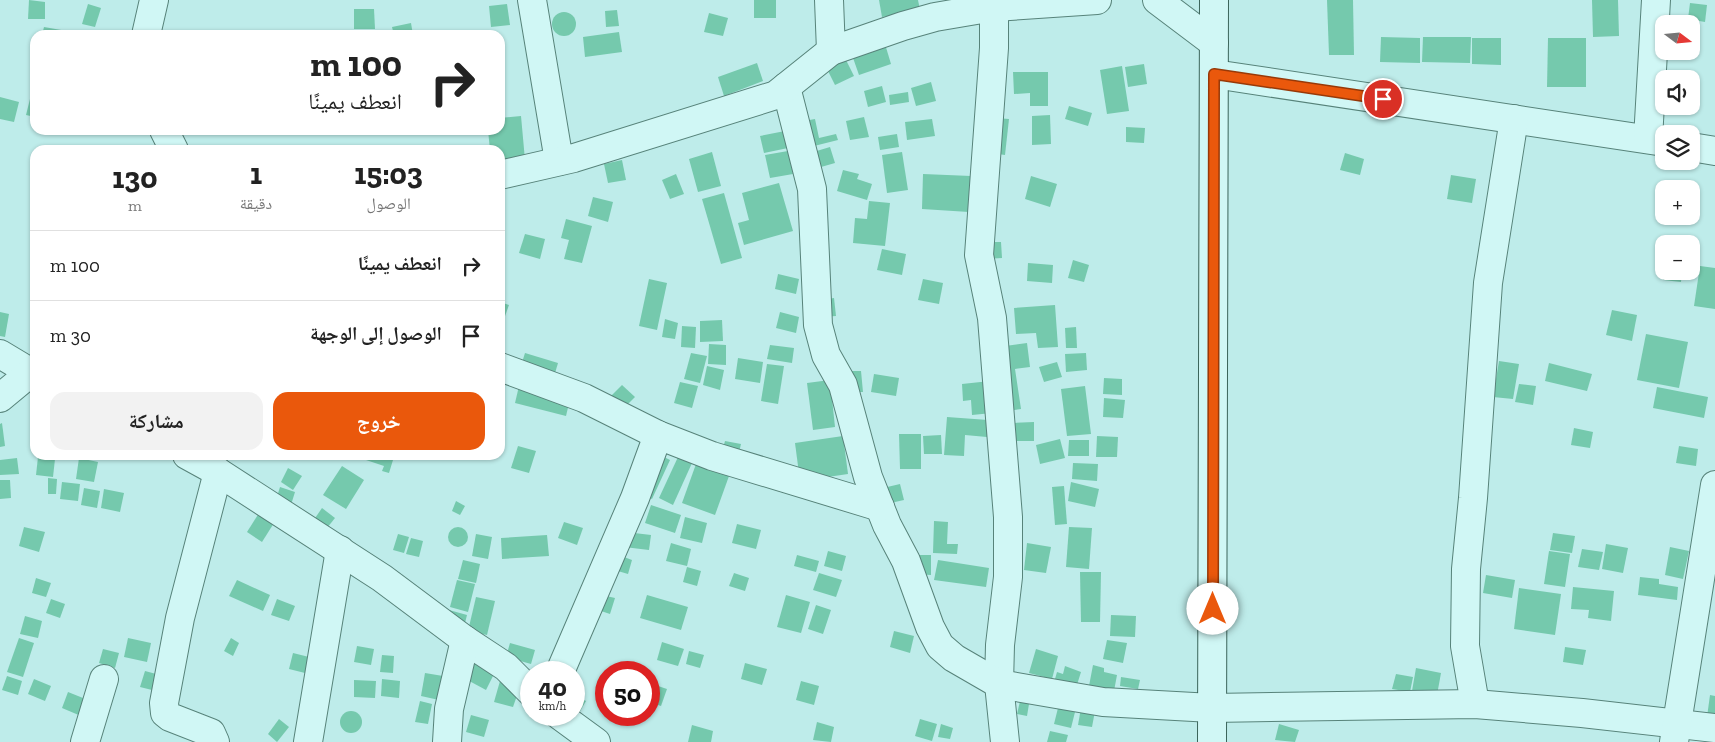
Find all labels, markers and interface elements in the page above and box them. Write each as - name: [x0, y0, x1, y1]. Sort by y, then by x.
- north arrow: [1655, 15, 1700, 60]
- map controls: [1655, 15, 1700, 280]
- text: 100 m: [310, 43, 402, 85]
- icon: right: [420, 50, 485, 115]
- button: sound: [1655, 70, 1700, 115]
- pin: [1362, 78, 1404, 120]
- icon: arrive: [1369, 85, 1397, 113]
- text: انعطف يمينًا: [308, 88, 402, 115]
- button: layers: [1655, 125, 1700, 170]
- text: 1: [250, 156, 262, 192]
- text: 15:03: [354, 156, 423, 192]
- text: 130: [112, 160, 158, 196]
- button: +: [1655, 180, 1700, 225]
- text: دقيقة: [240, 194, 272, 213]
- text: الوصول: [366, 194, 411, 213]
- text: m: [128, 196, 142, 215]
- button: −: [1655, 235, 1700, 280]
- text: انعطف يمينًا: [358, 252, 442, 275]
- icon: right: [457, 252, 485, 280]
- text: 100 m: [50, 254, 100, 277]
- text: الوصول إلى الوجهة: [310, 322, 442, 345]
- icon: arrive: [457, 322, 485, 350]
- text: 30 m: [50, 324, 91, 347]
- button: مشاركة: [50, 392, 263, 450]
- button: خروج: [273, 392, 485, 450]
- position arrow: [1186, 582, 1238, 634]
- speed limit sign: 50: [595, 661, 660, 726]
- text: 40: [538, 672, 567, 702]
- text: km/h: [539, 699, 566, 713]

